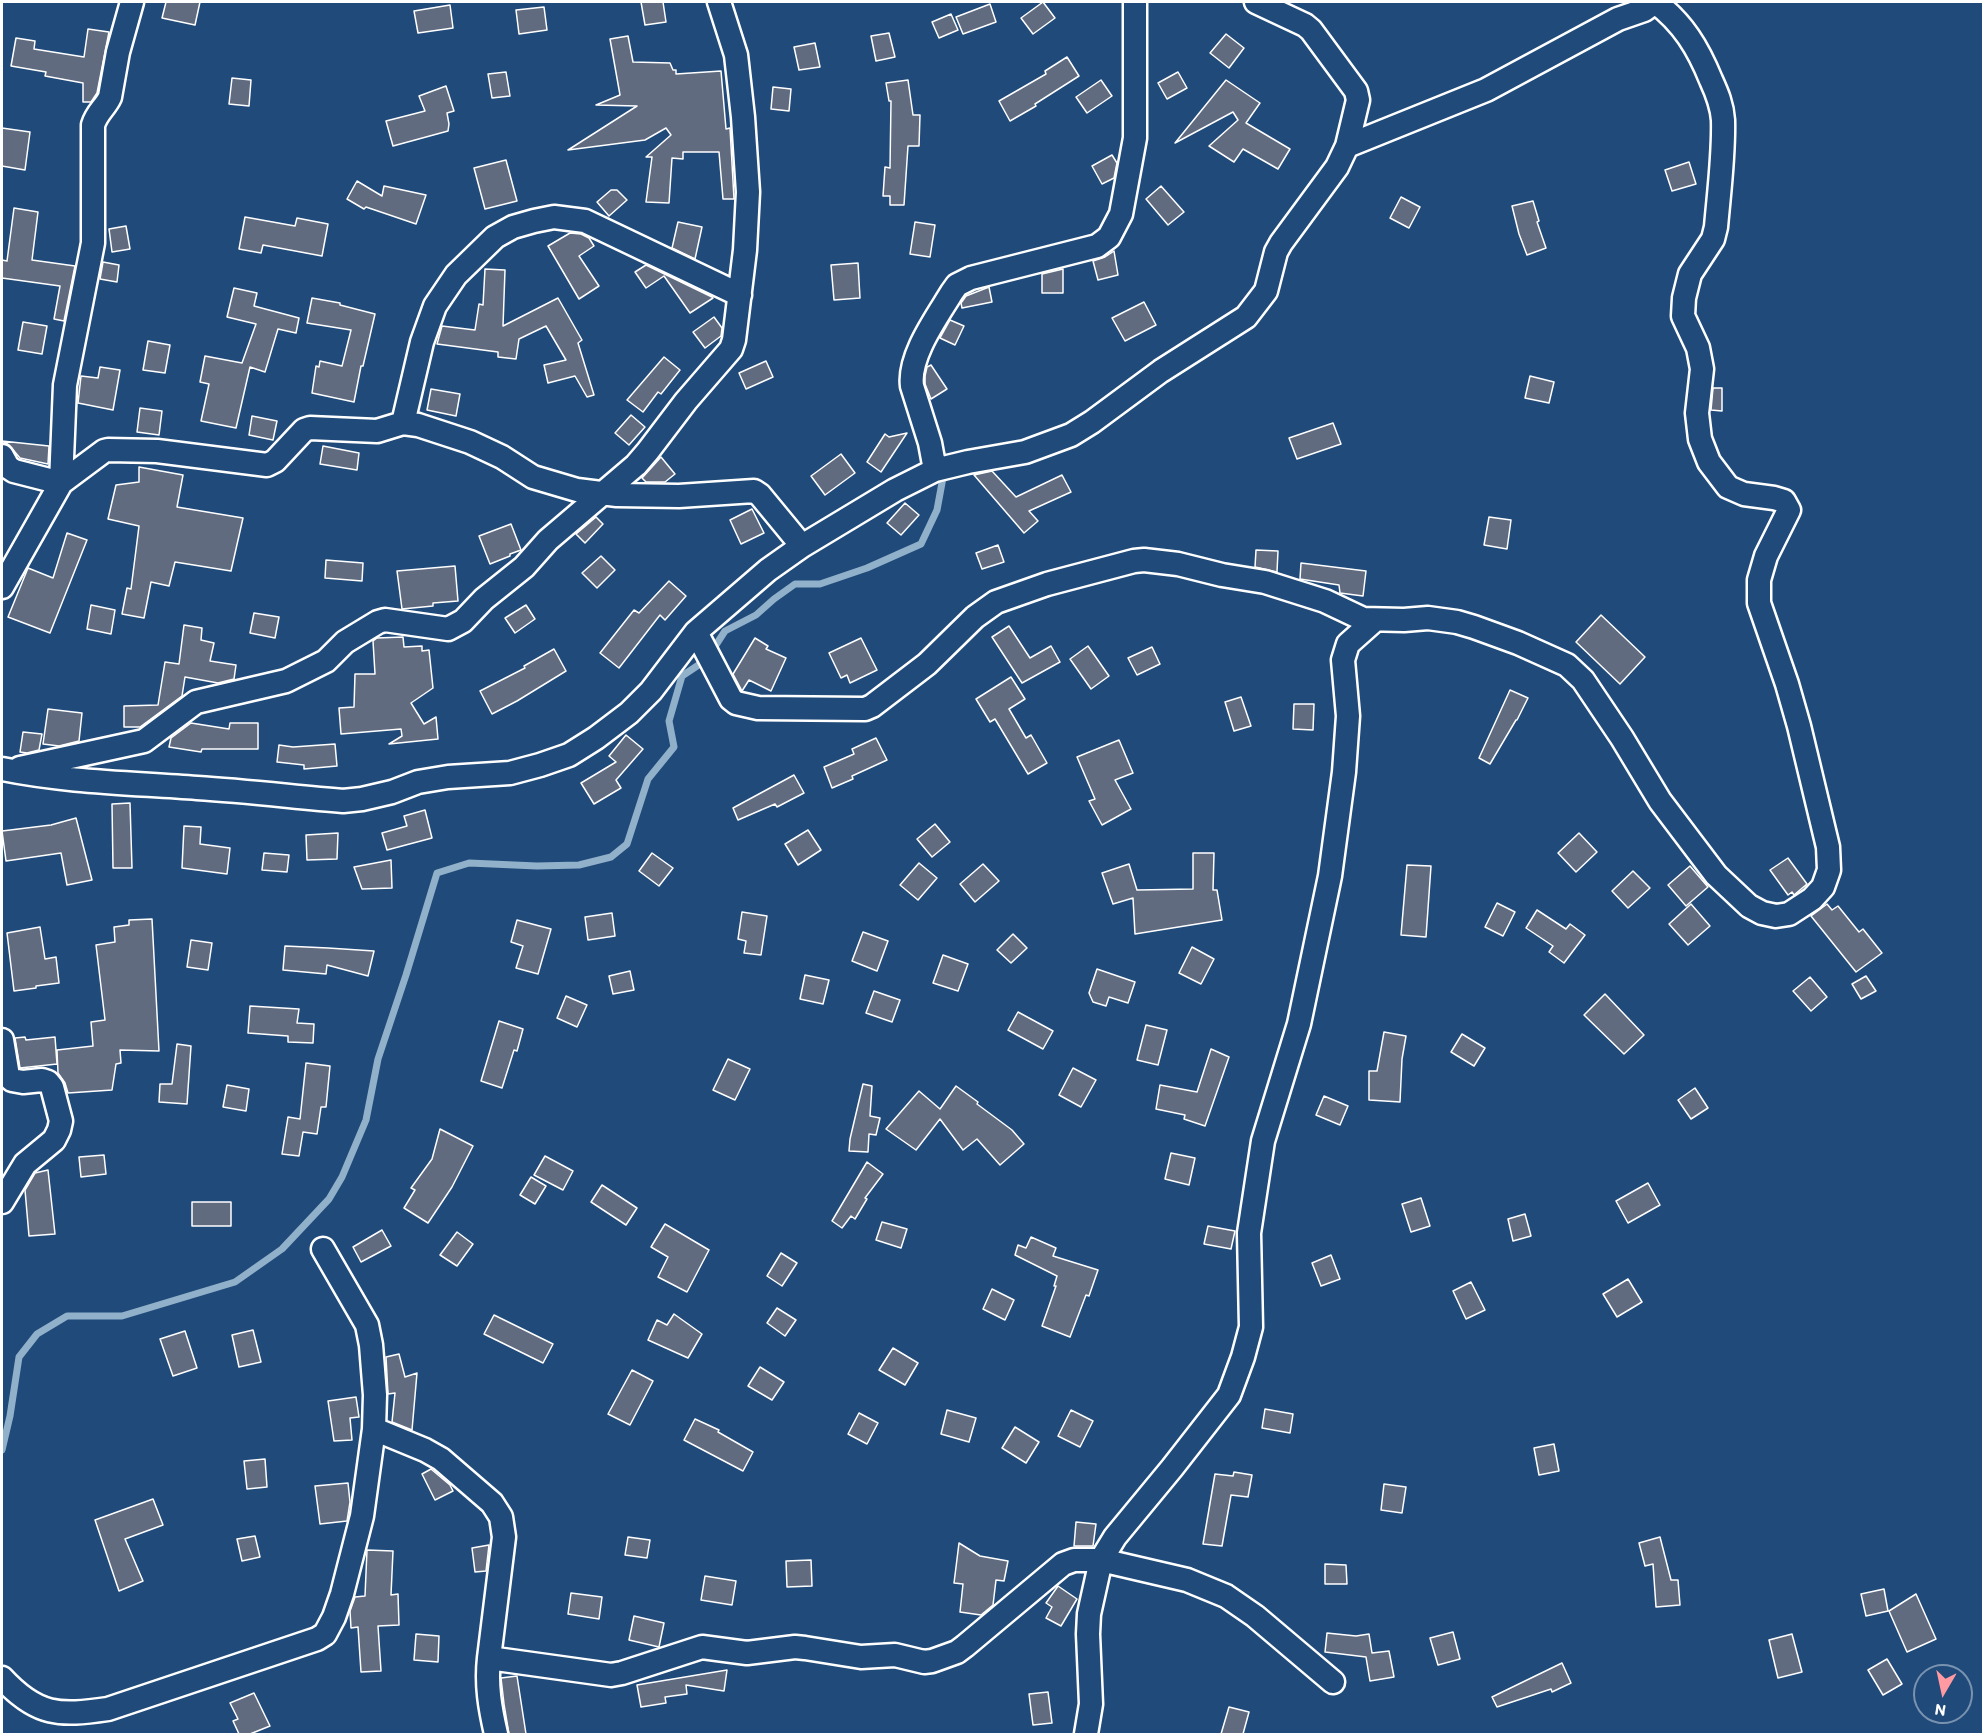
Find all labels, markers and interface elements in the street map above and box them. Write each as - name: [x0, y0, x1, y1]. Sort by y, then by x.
- north arrow: [1913, 1664, 1973, 1724]
- text: N: [1934, 1700, 1947, 1721]

